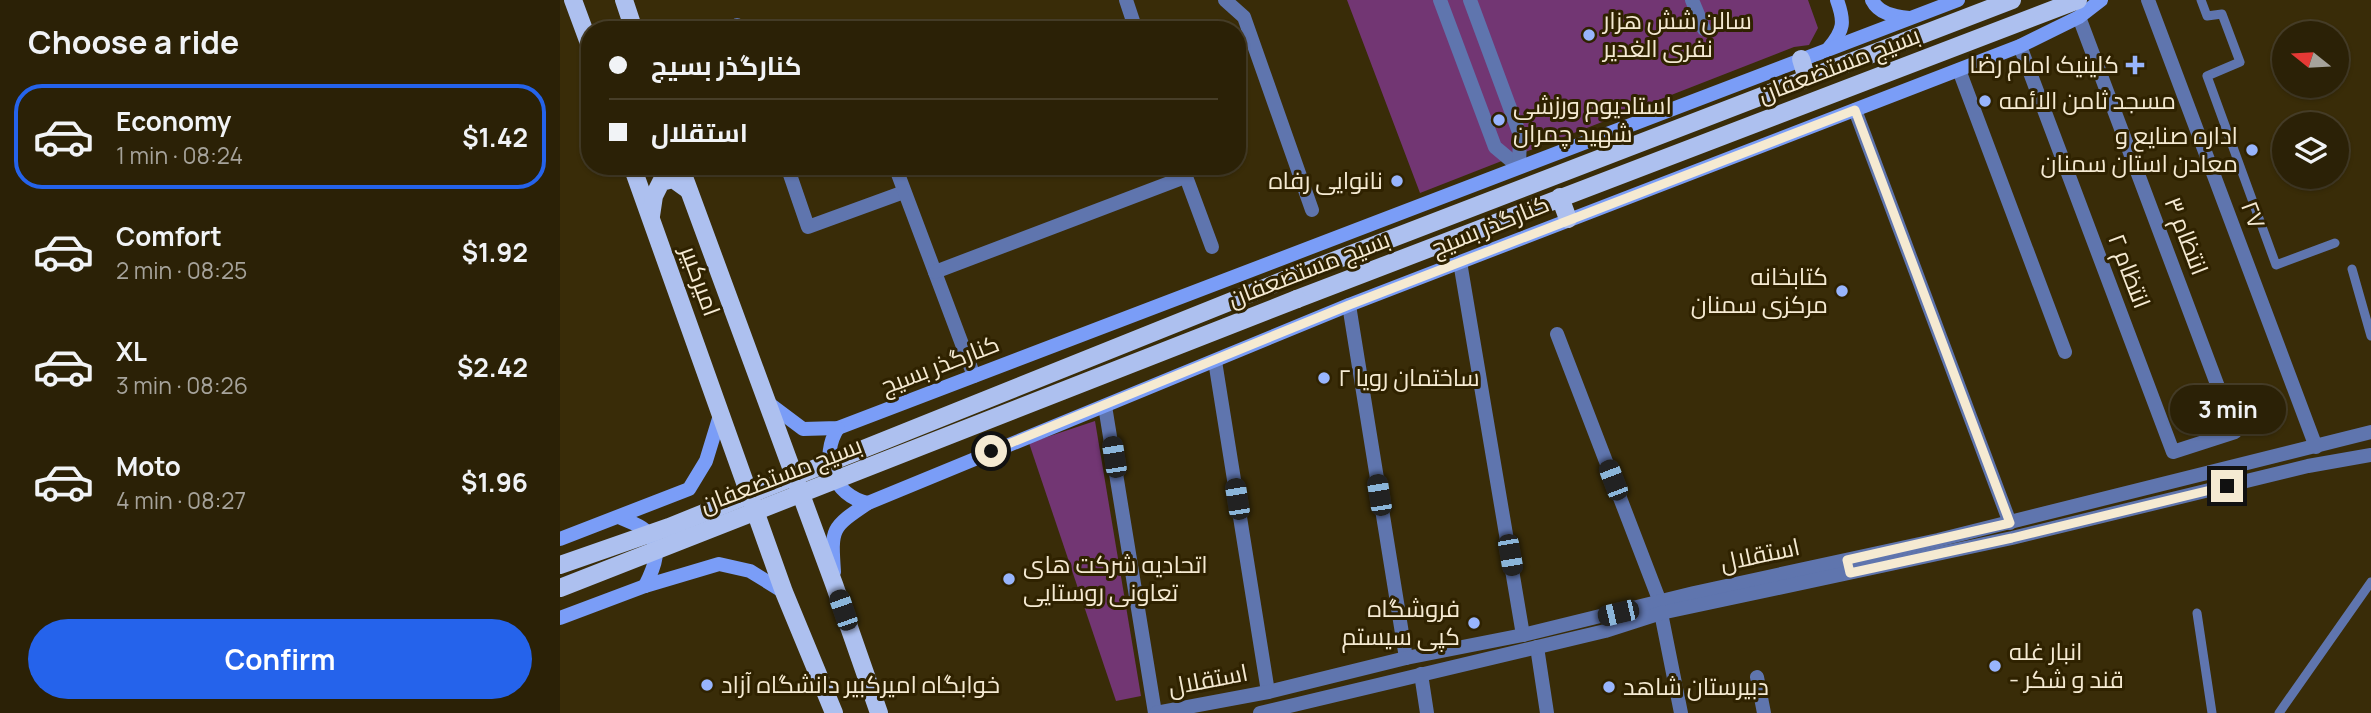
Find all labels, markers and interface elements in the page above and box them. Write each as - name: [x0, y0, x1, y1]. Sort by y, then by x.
- place label: سالن شش هزار نفری الغدیر: [1601, 3, 1752, 64]
- street label: بسیج مستضعفان: [1753, 18, 1925, 111]
- text: Choose a ride: [28, 20, 239, 64]
- north arrow: [2272, 21, 2348, 98]
- map controls: [2272, 21, 2349, 189]
- marker: سالن شش هزار نفری الغدیر: [1581, 27, 1597, 43]
- text: کنارگذر بسیج: [651, 47, 802, 83]
- place label: کلینیک امام رضا: [1969, 47, 2119, 81]
- marker: کلینیک امام رضا: [2125, 55, 2145, 75]
- place label: مسجد ثامن الائمه: [1999, 83, 2176, 116]
- place label: استادیوم ورزشی شهید چمران: [1513, 88, 1672, 150]
- marker: مسجد ثامن الائمه: [1977, 93, 1993, 109]
- text: Economy: [116, 103, 231, 139]
- icon: car: [32, 105, 95, 168]
- marker: استادیوم ورزشی شهید چمران: [1491, 112, 1507, 128]
- button: layers: [2272, 112, 2349, 189]
- text: استقلال: [651, 114, 748, 150]
- place label: اداره صنایع و معادن استان سمنان: [2040, 118, 2238, 179]
- text: $1.42: [462, 119, 528, 155]
- text: 1 min · 08:24: [116, 139, 243, 171]
- marker: اداره صنایع و معادن استان سمنان: [2244, 142, 2260, 158]
- place label: نانوایی رفاه: [1268, 163, 1383, 196]
- marker: نانوایی رفاه: [1389, 173, 1405, 189]
- street label: کنارگذر بسیج: [1425, 186, 1554, 264]
- street label: انتظام ۳: [2157, 192, 2217, 280]
- street label: ۲۷: [2234, 196, 2275, 233]
- text: Comfort: [116, 218, 222, 254]
- icon: car: [32, 220, 95, 283]
- street label: بسیج مستضعفان: [1223, 222, 1395, 315]
- street label: انتظام ۲: [2100, 228, 2160, 313]
- text: $1.92: [462, 234, 528, 270]
- street label: امیرکبیر: [673, 239, 729, 320]
- text: 2 min · 08:25: [116, 254, 247, 286]
- place label: کتابخانه مرکزی سمنان: [1691, 259, 1828, 320]
- marker: کتابخانه مرکزی سمنان: [1834, 283, 1850, 299]
- street label: کنارگذر بسیج: [875, 326, 1004, 402]
- text: XL: [116, 333, 147, 369]
- icon: car: [32, 335, 95, 398]
- text: $2.42: [457, 349, 528, 385]
- place label: ساختمان رویا ۲: [1338, 360, 1480, 393]
- text: 3 min · 08:26: [116, 369, 248, 401]
- marker: ساختمان رویا ۲: [1316, 370, 1332, 386]
- callout: 3 min: [2169, 384, 2285, 434]
- text: 3 min: [2198, 393, 2258, 425]
- street label: بسیج مستضعفان: [695, 428, 867, 521]
- route start: [975, 435, 1007, 467]
- car: [1101, 435, 1128, 479]
- text: Moto: [116, 448, 181, 484]
- icon: car: [32, 450, 95, 513]
- car: [1596, 457, 1631, 503]
- text: $1.96: [461, 464, 528, 500]
- route end: [2211, 470, 2243, 502]
- car: [1366, 473, 1393, 517]
- car: [1224, 477, 1251, 521]
- text: 4 min · 08:27: [116, 484, 246, 516]
- street label: استقلال: [1717, 529, 1803, 578]
- car: [1497, 532, 1524, 578]
- place label: اتحادیه شرکت های تعاونی روستایی: [1023, 547, 1208, 608]
- marker: اتحادیه شرکت های تعاونی روستایی: [1001, 571, 1017, 587]
- car: [827, 587, 860, 633]
- place label: فروشگاه کپی سیستم: [1342, 591, 1460, 653]
- car: [1596, 598, 1641, 628]
- marker: فروشگاه کپی سیستم: [1466, 615, 1482, 631]
- button: Confirm: [28, 619, 532, 699]
- place label: انبار غله - قند و شکر: [2009, 634, 2124, 695]
- street label: استقلال: [1165, 655, 1251, 702]
- marker: انبار غله - قند و شکر: [1987, 658, 2003, 674]
- place label: خوابگاه امیرکبیر دانشگاه آزاد: [721, 667, 1000, 700]
- place label: دبیرستان شاهد: [1623, 669, 1769, 702]
- marker: خوابگاه امیرکبیر دانشگاه آزاد: [699, 677, 715, 693]
- marker: دبیرستان شاهد: [1601, 679, 1617, 695]

